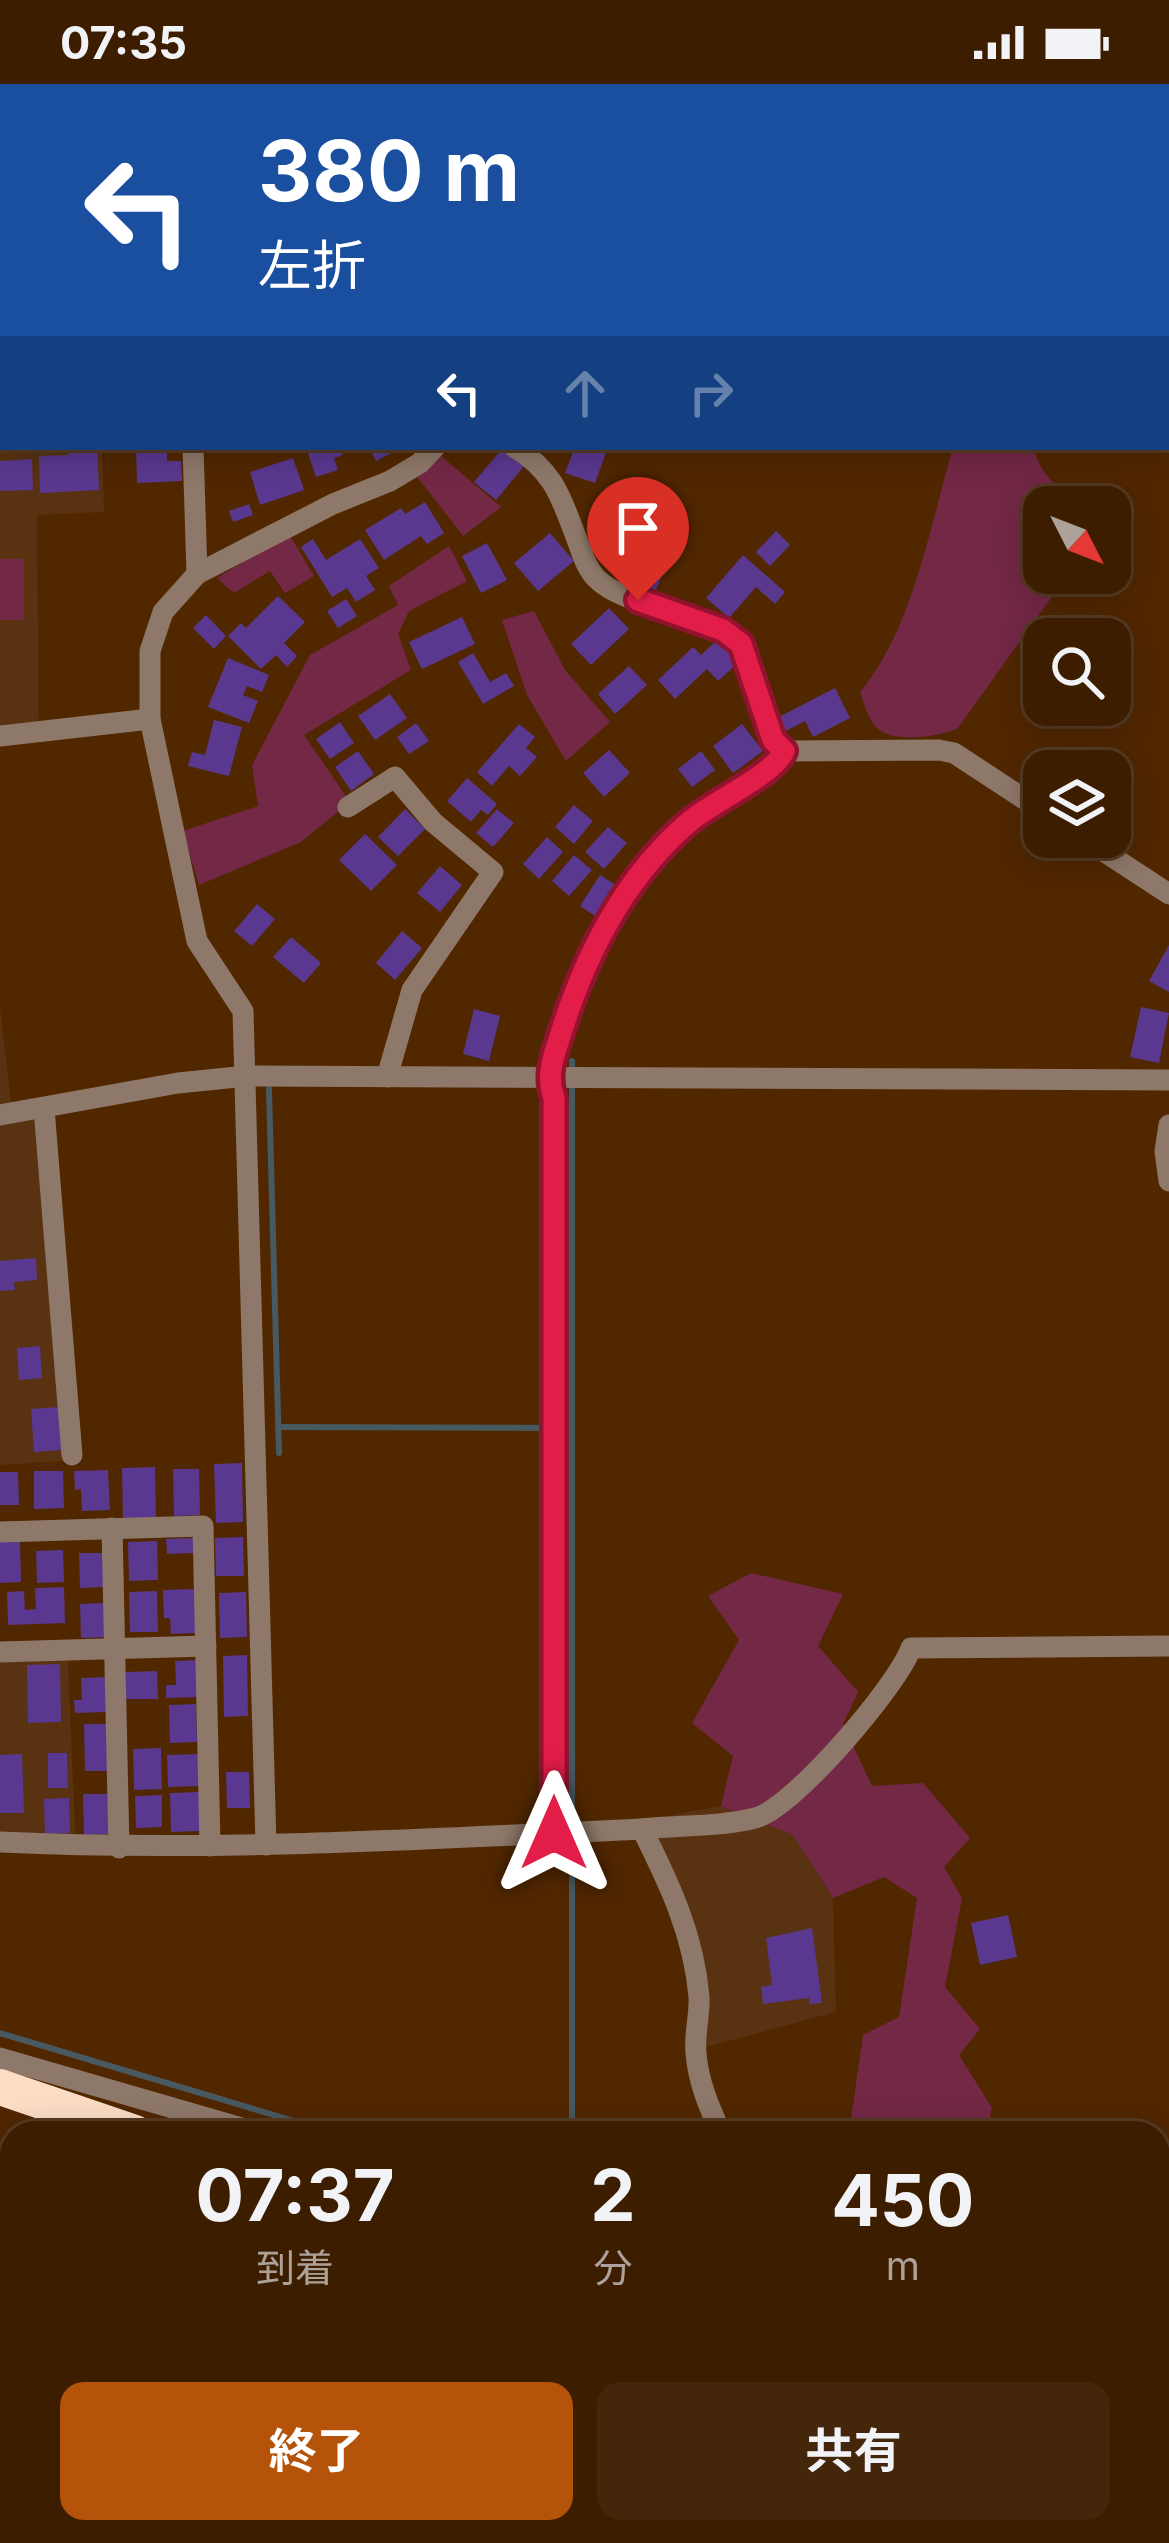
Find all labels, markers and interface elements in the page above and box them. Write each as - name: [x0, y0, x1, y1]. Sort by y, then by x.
- text: 07:35: [60, 15, 187, 70]
- text: 380 m: [258, 120, 520, 221]
- icon: left: [60, 132, 216, 288]
- text: 左折: [258, 233, 366, 298]
- icon: left: [426, 360, 492, 426]
- icon: ahead: [552, 360, 618, 426]
- icon: right: [678, 360, 744, 426]
- pin: [587, 477, 689, 600]
- north arrow: [1023, 486, 1131, 594]
- map controls: [1023, 486, 1131, 858]
- icon: arrive: [605, 495, 671, 561]
- button: search: [1023, 618, 1131, 726]
- button: layers: [1023, 750, 1131, 858]
- position arrow: [491, 1770, 617, 1896]
- text: 07:37: [196, 2151, 395, 2238]
- text: 2: [590, 2151, 636, 2238]
- text: 450: [831, 2156, 974, 2243]
- text: m: [886, 2242, 920, 2289]
- text: 到着: [256, 2244, 334, 2291]
- text: 分: [593, 2244, 632, 2291]
- button: 終了: [60, 2382, 573, 2520]
- button: 共有: [597, 2382, 1110, 2520]

